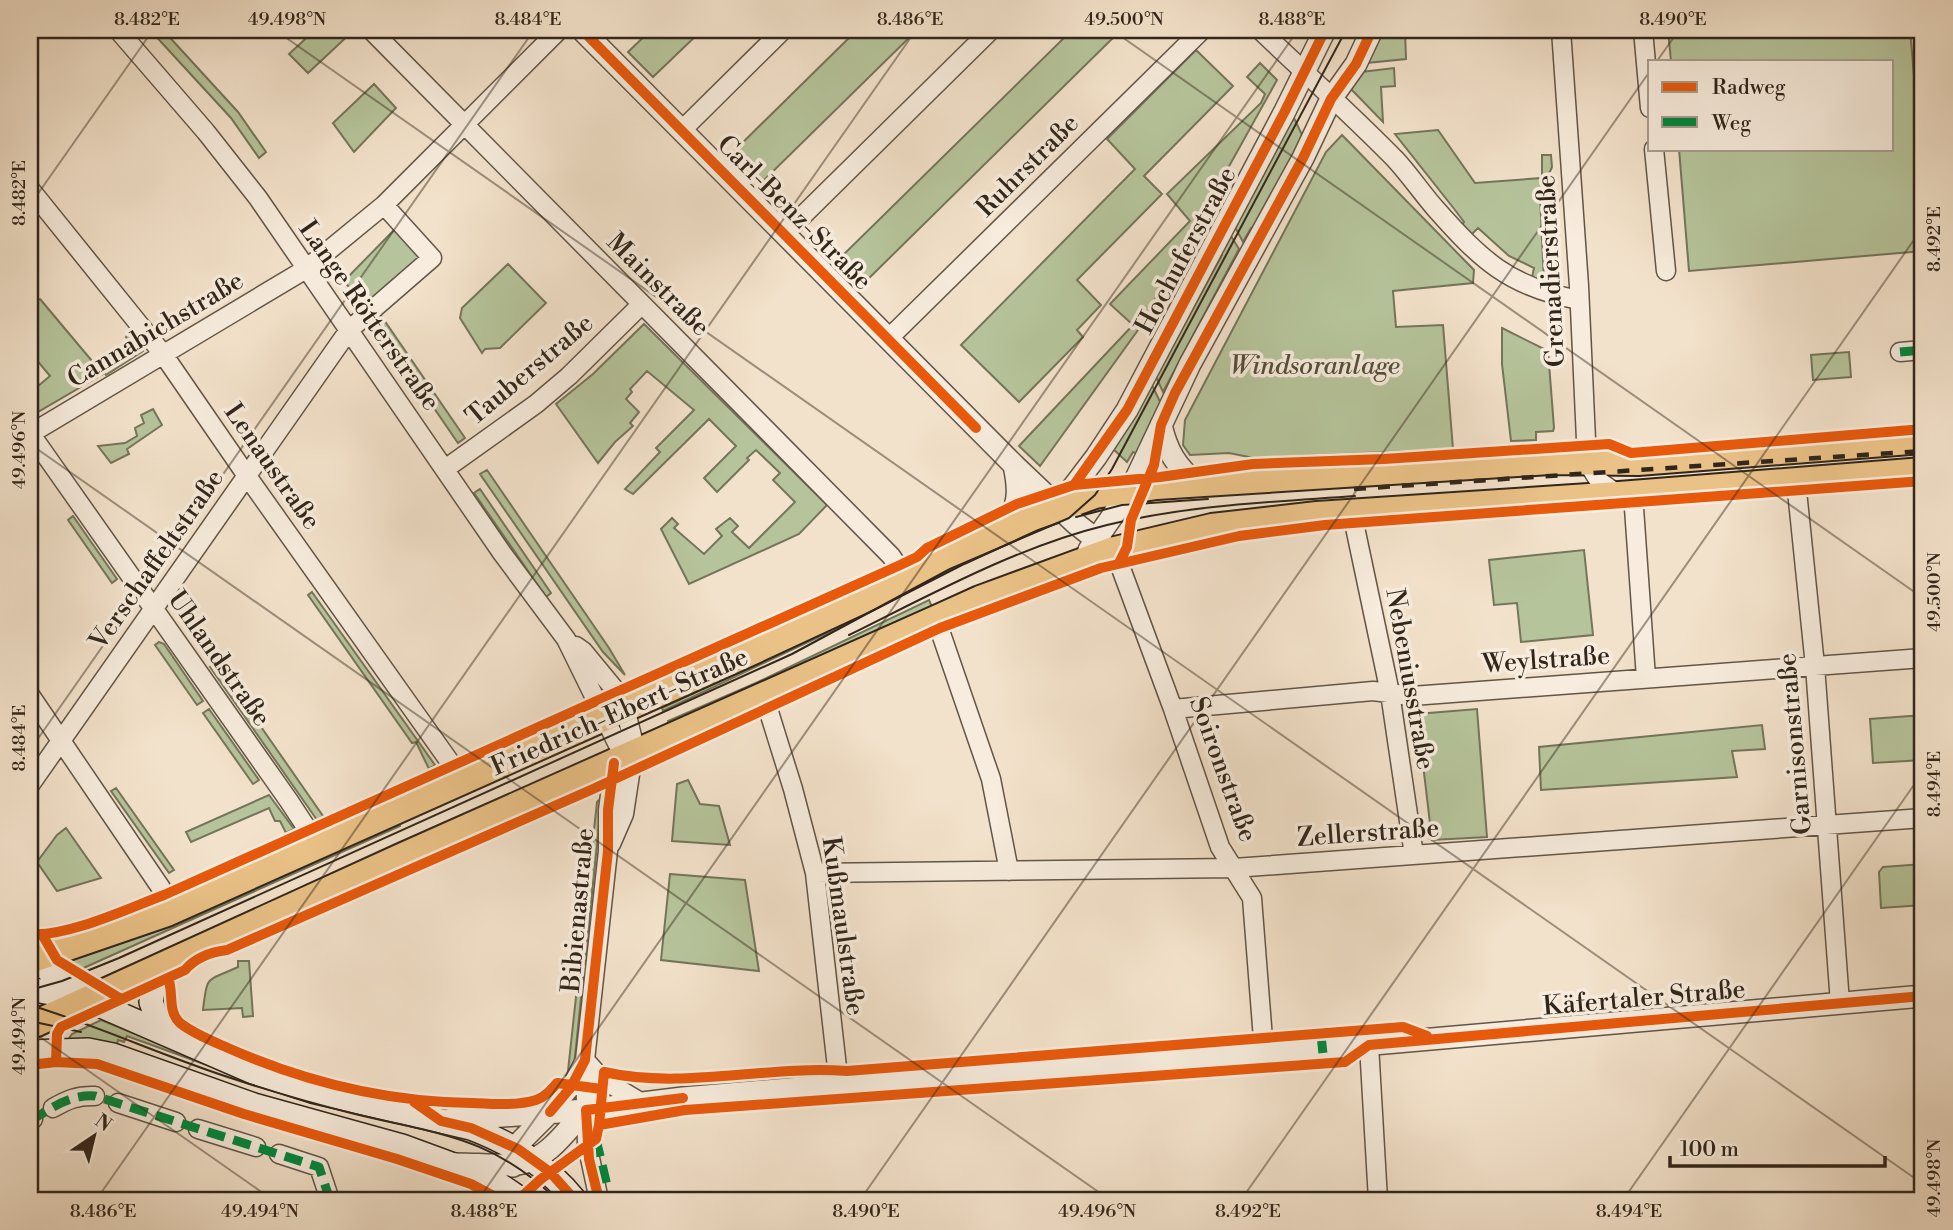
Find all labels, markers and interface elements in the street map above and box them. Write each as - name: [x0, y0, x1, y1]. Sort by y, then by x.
- text: 8.482°E: [114, 8, 180, 31]
- text: 49.498°N: [248, 8, 327, 31]
- text: 8.484°E: [495, 8, 561, 31]
- text: 8.486°E: [877, 8, 943, 31]
- text: 49.500°N: [1084, 8, 1164, 31]
- text: 8.488°E: [1259, 8, 1325, 31]
- text: 8.490°E: [1639, 8, 1707, 31]
- legend: [1648, 60, 1894, 150]
- text: Radweg: [1712, 75, 1786, 101]
- street label: Ruhrstraße: [970, 108, 1086, 224]
- text: Weg: [1711, 111, 1751, 137]
- street label: Carl-Benz-Straße: [710, 128, 879, 297]
- text: 8.482°E: [8, 160, 31, 226]
- street label: Hochuferstraße: [1128, 161, 1243, 340]
- street label: Grenadierstraße: [1530, 174, 1572, 368]
- text: 8.492°E: [1923, 206, 1946, 272]
- street label: Lange Rötterstraße: [292, 214, 447, 417]
- street label: Mainstraße: [600, 226, 717, 343]
- street label: Cannabichstraße: [62, 265, 249, 395]
- street label: Tauberstraße: [459, 307, 600, 432]
- park label: Windsoranlage: [1230, 350, 1400, 382]
- street label: Lenaustraße: [217, 397, 327, 536]
- text: 49.496°N: [8, 410, 31, 489]
- street label: Verschaffeltstraße: [82, 463, 231, 657]
- text: 49.500°N: [1923, 552, 1946, 632]
- street label: Uhlandstraße: [161, 584, 278, 733]
- street label: Nebeniusstraße: [1378, 586, 1442, 772]
- street label: Weylstraße: [1480, 640, 1611, 680]
- street label: Friedrich-Ebert-Straße: [486, 641, 753, 783]
- street label: Garnisonstraße: [1771, 652, 1819, 836]
- street label: Soironstraße: [1182, 692, 1264, 846]
- text: 8.484°E: [8, 705, 31, 771]
- text: 8.494°E: [1923, 751, 1946, 817]
- street label: Zellerstraße: [1296, 812, 1440, 854]
- street label: Bibienastraße: [555, 827, 601, 995]
- street label: Kußmaulstraße: [815, 835, 871, 1018]
- street label: Käfertaler Straße: [1541, 973, 1747, 1023]
- text: 49.494°N: [8, 996, 31, 1075]
- north arrow: [60, 1100, 130, 1170]
- text: N: [90, 1109, 116, 1137]
- scale bar: [1670, 1125, 1885, 1169]
- text: 100 m: [1680, 1137, 1739, 1163]
- text: 49.498°N: [1923, 1138, 1946, 1217]
- text: 8.486°E: [70, 1200, 136, 1223]
- text: 49.494°N: [221, 1200, 300, 1223]
- text: 8.488°E: [451, 1200, 517, 1223]
- text: 8.490°E: [832, 1200, 900, 1223]
- text: 49.496°N: [1058, 1200, 1137, 1223]
- text: 8.492°E: [1215, 1200, 1281, 1223]
- text: 8.494°E: [1596, 1200, 1662, 1223]

